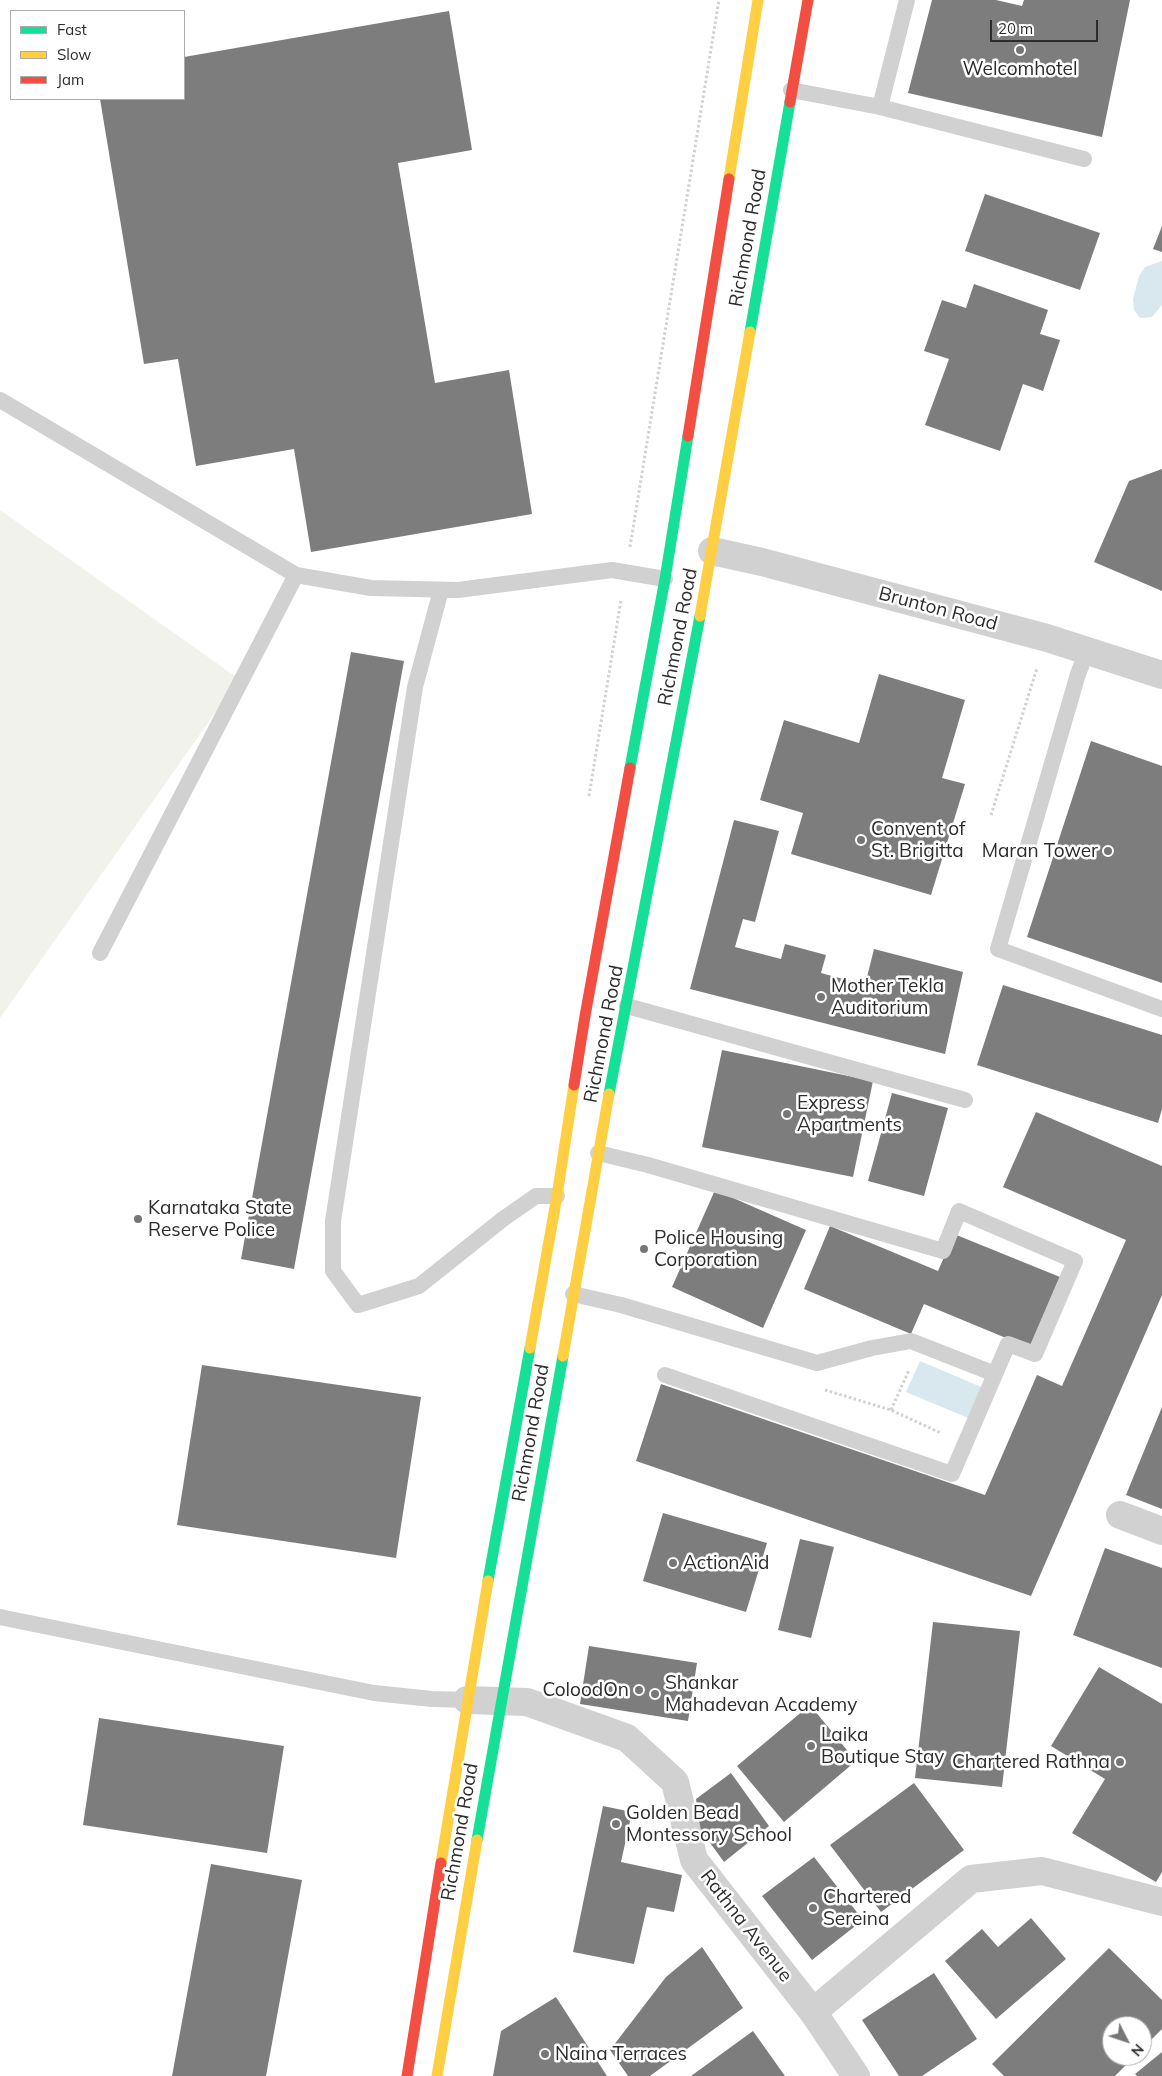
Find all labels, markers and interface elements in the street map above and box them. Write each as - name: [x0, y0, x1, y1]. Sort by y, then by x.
- legend: [10, 10, 185, 100]
- scale bar: [992, 10, 1100, 42]
- text: 20 m: [998, 19, 1033, 38]
- text: Fast: [57, 20, 87, 39]
- marker: Welcomhotel: [1014, 44, 1026, 56]
- text: Slow: [57, 45, 91, 64]
- place label: Welcomhotel: [963, 58, 1077, 80]
- text: Jam: [57, 70, 84, 89]
- street label: Richmond Road: [725, 167, 771, 309]
- street label: Richmond Road: [653, 566, 703, 708]
- street label: Brunton Road: [876, 582, 1000, 636]
- place label: Convent of St. Brigitta: [871, 818, 965, 862]
- marker: Convent of St. Brigitta: [855, 834, 867, 846]
- place label: Maran Tower: [982, 840, 1098, 862]
- marker: Maran Tower: [1102, 845, 1114, 857]
- street label: Richmond Road: [579, 963, 629, 1105]
- place label: Mother Tekla Auditorium: [831, 975, 944, 1019]
- marker: Mother Tekla Auditorium: [815, 991, 827, 1003]
- place label: Express Apartments: [797, 1092, 902, 1136]
- marker: Express Apartments: [781, 1108, 793, 1120]
- place label: Karnataka State Reserve Police: [148, 1197, 292, 1241]
- marker: Karnataka State Reserve Police: [132, 1213, 144, 1225]
- place label: Police Housing Corporation: [654, 1227, 783, 1271]
- marker: Police Housing Corporation: [638, 1243, 650, 1255]
- street label: Richmond Road: [508, 1362, 554, 1504]
- place label: ActionAid: [683, 1552, 769, 1574]
- marker: ActionAid: [667, 1557, 679, 1569]
- place label: Shankar Mahadevan Academy: [665, 1672, 857, 1716]
- place label: ColoodOn: [542, 1679, 629, 1701]
- marker: ColoodOn: [633, 1684, 645, 1696]
- marker: Shankar Mahadevan Academy: [649, 1688, 661, 1700]
- place label: Laika Boutique Stay: [821, 1724, 944, 1768]
- marker: Laika Boutique Stay: [805, 1740, 817, 1752]
- place label: Chartered Rathna: [952, 1751, 1110, 1773]
- marker: Chartered Rathna: [1114, 1756, 1126, 1768]
- street label: Richmond Road: [437, 1761, 483, 1903]
- place label: Golden Bead Montessory School: [626, 1802, 792, 1846]
- marker: Golden Bead Montessory School: [610, 1818, 622, 1830]
- street label: Rathna Avenue: [695, 1865, 797, 1987]
- place label: Chartered Sereina: [823, 1886, 911, 1930]
- marker: Chartered Sereina: [807, 1902, 819, 1914]
- north arrow: [1102, 2016, 1152, 2066]
- text: N: [1127, 2040, 1148, 2060]
- place label: Naina Terraces: [555, 2043, 687, 2065]
- marker: Naina Terraces: [539, 2048, 551, 2060]

